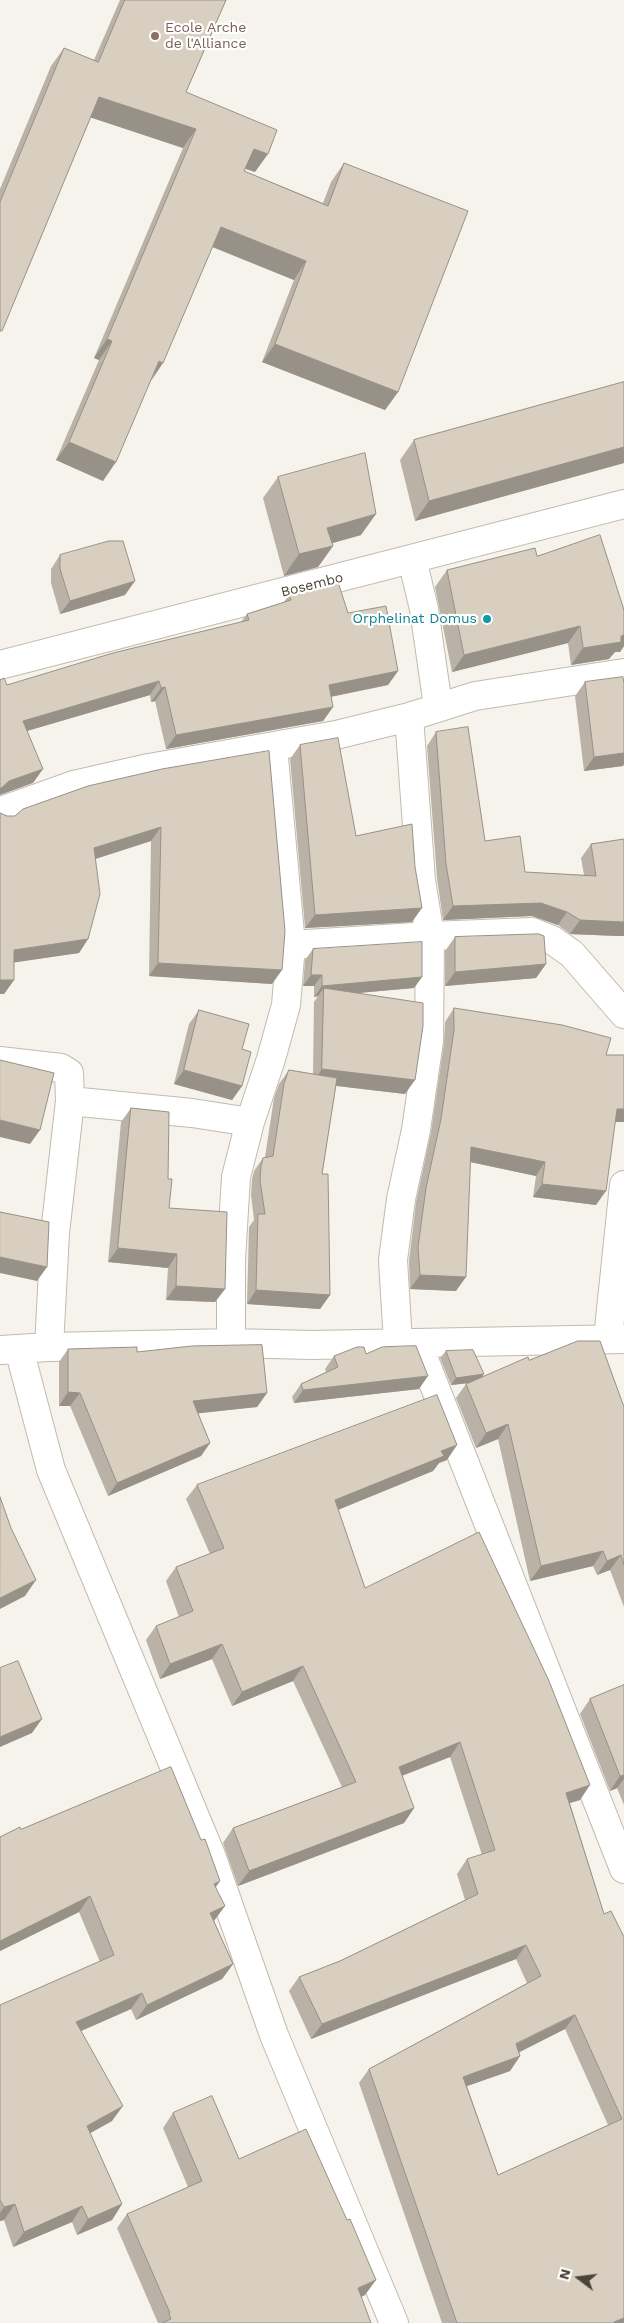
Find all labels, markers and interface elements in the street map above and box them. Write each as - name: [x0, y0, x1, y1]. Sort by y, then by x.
- place label: Ecole Arche de l'Alliance: [165, 20, 246, 52]
- marker: Ecole Arche de l'Alliance: [149, 30, 161, 42]
- street label: Bosembo: [279, 569, 345, 601]
- place label: Orphelinat Domus: [353, 611, 477, 627]
- marker: Orphelinat Domus: [481, 613, 493, 625]
- north arrow: [554, 2253, 604, 2303]
- text: N: [555, 2267, 574, 2281]

